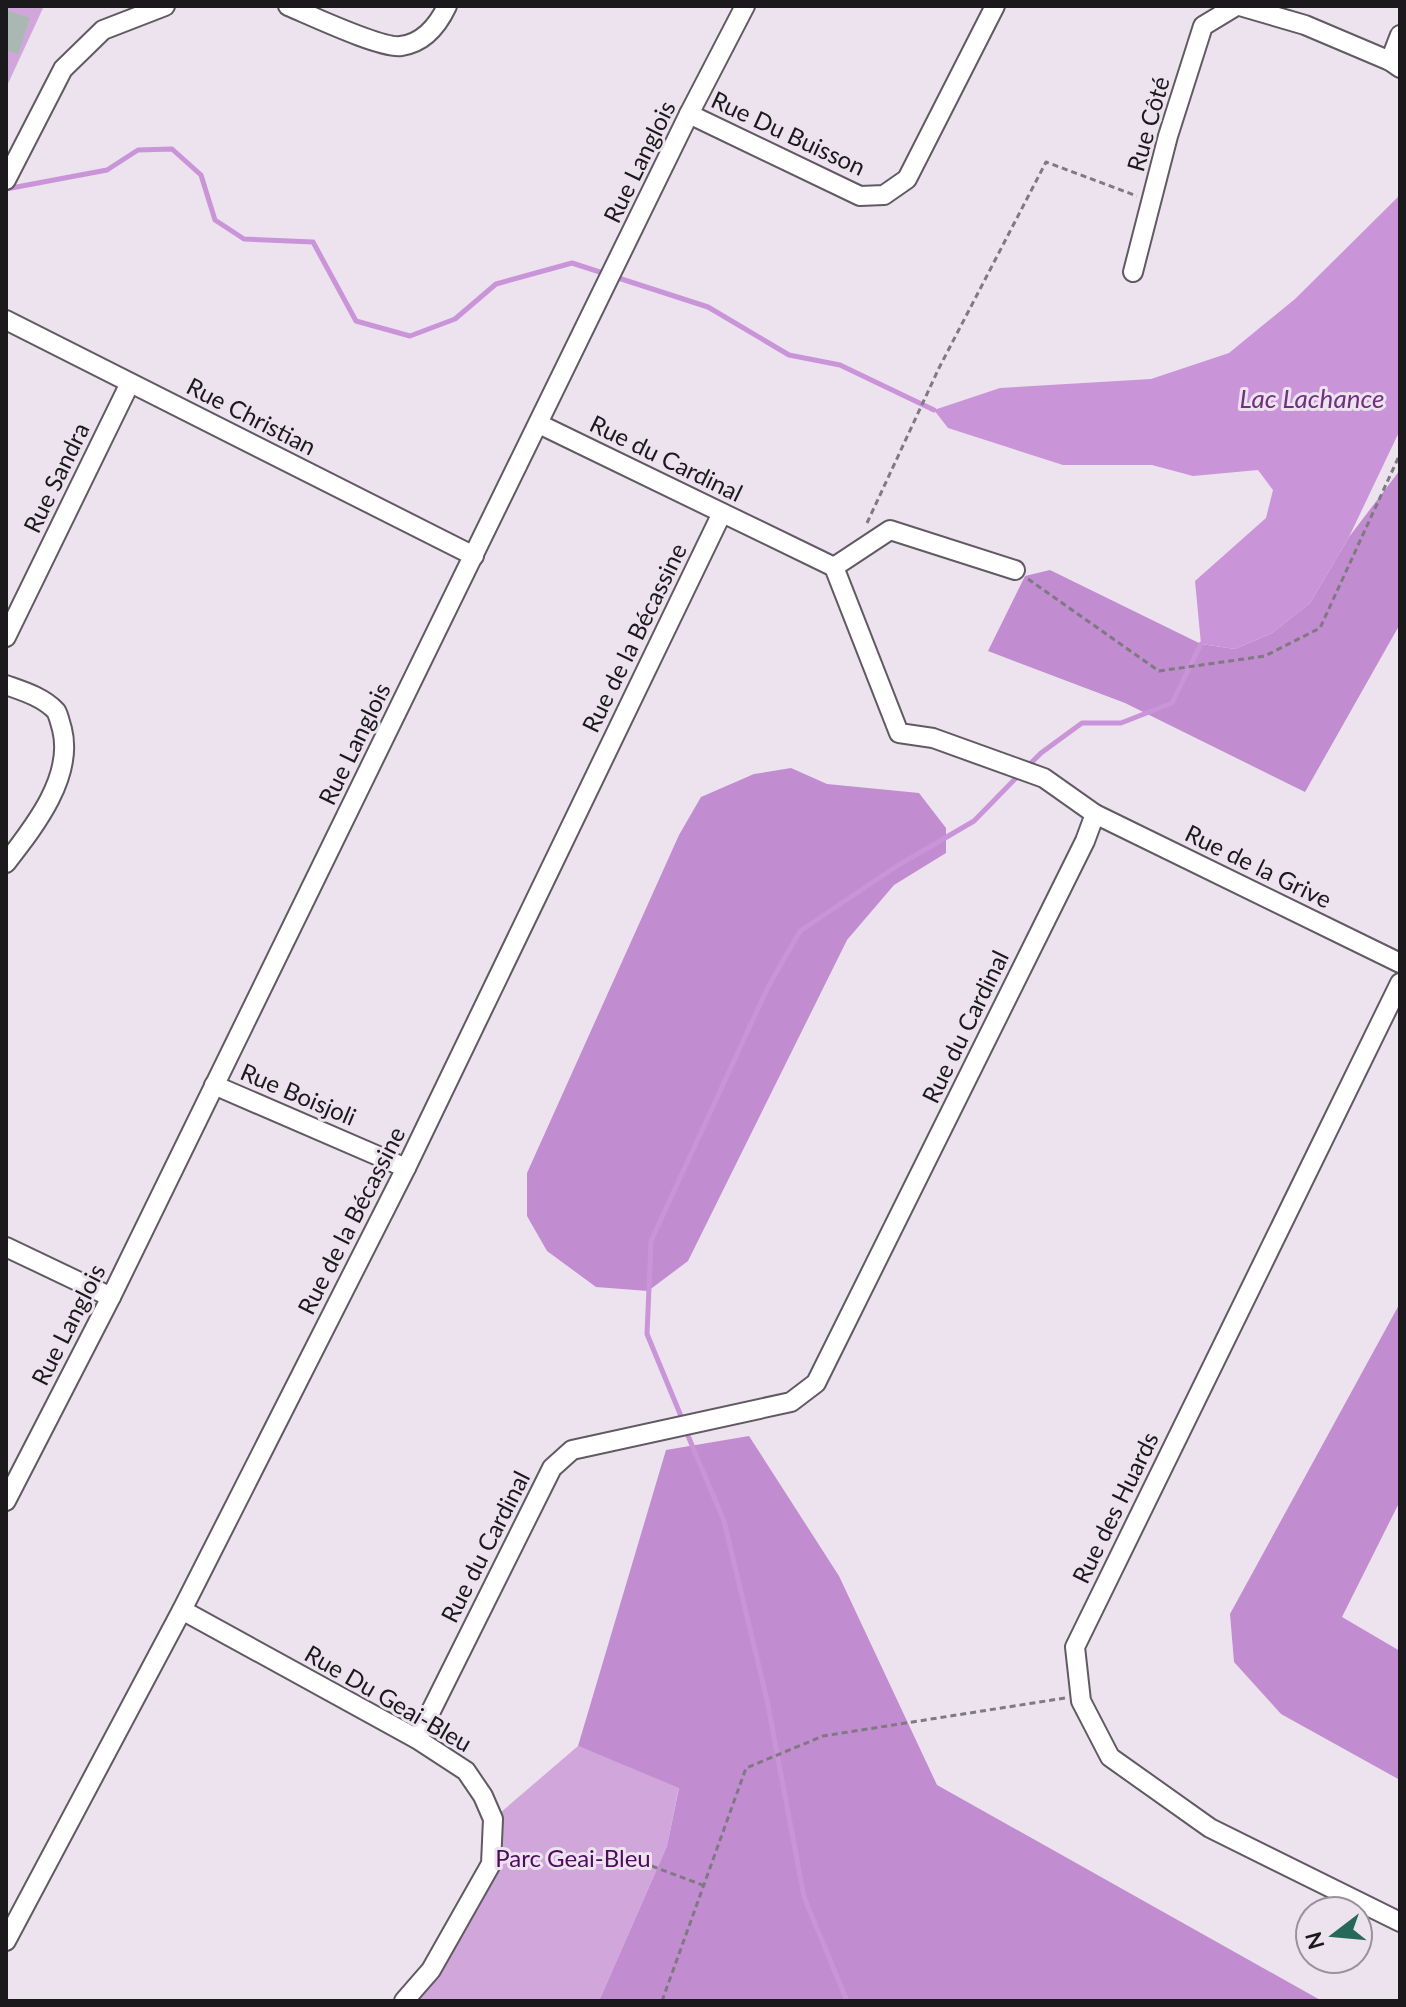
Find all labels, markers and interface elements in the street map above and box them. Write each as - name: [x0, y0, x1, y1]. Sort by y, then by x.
- street label: Rue Côté: [1120, 73, 1175, 174]
- street label: Rue Du Buisson: [707, 84, 870, 181]
- street label: Rue Langlois: [597, 96, 681, 227]
- street label: Rue Christian: [182, 371, 321, 461]
- water label: Lac Lachance: [1240, 382, 1384, 414]
- street label: Rue du Cardinal: [586, 408, 748, 507]
- street label: Rue Sandra: [17, 418, 95, 537]
- street label: Rue de la Bécassine: [575, 538, 692, 737]
- street label: Rue Langlois: [312, 678, 396, 809]
- street label: Rue de la Grive: [1181, 818, 1337, 914]
- street label: Rue du Cardinal: [915, 945, 1014, 1107]
- street label: Rue Boisjoli: [236, 1056, 361, 1131]
- street label: Rue de la Bécassine: [291, 1122, 411, 1319]
- street label: Rue Langlois: [25, 1259, 111, 1390]
- street label: Rue des Huards: [1065, 1427, 1164, 1588]
- street label: Rue du Cardinal: [434, 1466, 535, 1627]
- street label: Rue Du Geai-Bleu: [300, 1638, 477, 1757]
- park label: Parc Geai-Bleu: [495, 1843, 651, 1872]
- north arrow: [1294, 1895, 1374, 1975]
- text: N: [1299, 1929, 1330, 1953]

